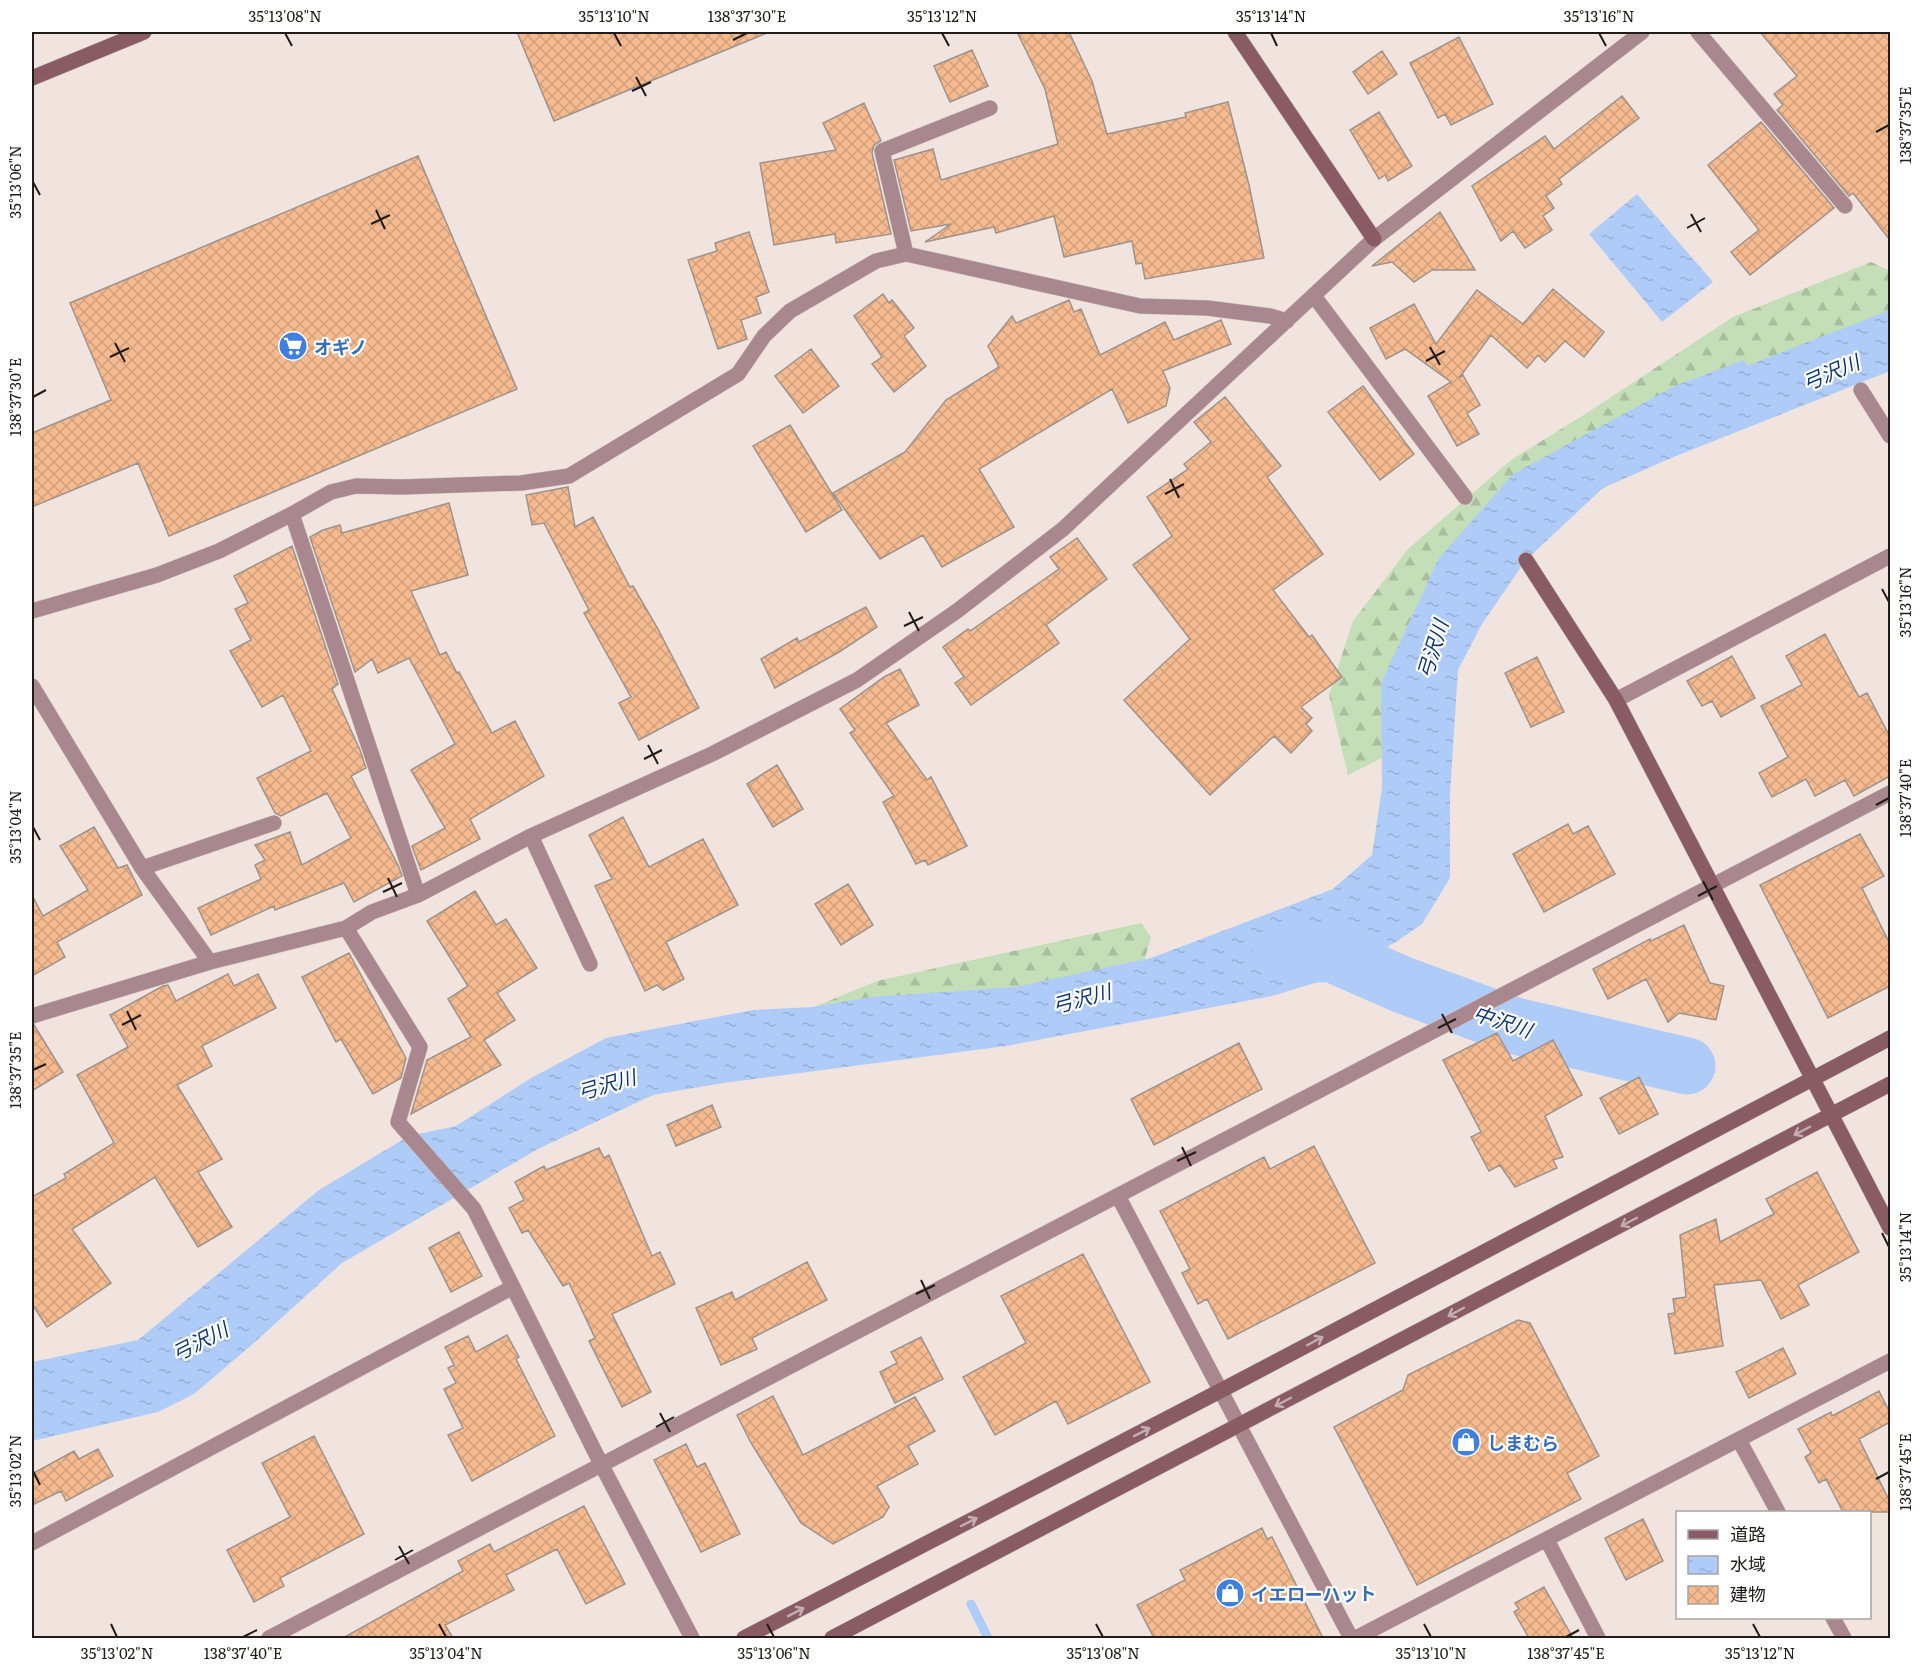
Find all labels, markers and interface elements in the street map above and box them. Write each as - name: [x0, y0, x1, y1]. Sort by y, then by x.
- text: 35°13'08"N: [248, 4, 322, 27]
- text: 35°13'10"N: [578, 4, 650, 27]
- text: 138°37'30"E: [708, 4, 786, 27]
- text: 35°13'12"N: [907, 4, 977, 27]
- text: 35°13'14"N: [1236, 4, 1306, 27]
- text: 35°13'16"N: [1564, 4, 1634, 27]
- text: 138°37'35"E: [1893, 86, 1916, 164]
- text: 35°13'06"N: [3, 145, 26, 219]
- supermarket icon: オギノ: [277, 330, 309, 362]
- place label: オギノ: [314, 333, 367, 360]
- water label: 弓沢川: [1797, 345, 1865, 397]
- text: 138°37'30"E: [3, 358, 26, 436]
- text: 35°13'16"N: [1893, 567, 1916, 637]
- water label: 弓沢川: [1408, 614, 1455, 682]
- text: 138°37'40"E: [1893, 759, 1916, 837]
- text: 35°13'04"N: [3, 790, 26, 864]
- water label: 弓沢川: [1048, 974, 1116, 1019]
- water label: 中沢川: [1470, 996, 1538, 1044]
- text: 138°37'35"E: [3, 1031, 26, 1109]
- water label: 弓沢川: [573, 1060, 641, 1106]
- one-way arrow: [1793, 1126, 1811, 1137]
- text: 35°13'14"N: [1893, 1212, 1916, 1282]
- one-way arrow: [1620, 1216, 1638, 1228]
- one-way arrow: [1448, 1306, 1465, 1318]
- water label: 弓沢川: [165, 1312, 234, 1367]
- one-way arrow: [1306, 1335, 1323, 1347]
- one-way arrow: [1275, 1396, 1292, 1408]
- one-way arrow: [1133, 1425, 1151, 1437]
- shop icon: しまむら: [1450, 1426, 1482, 1458]
- place label: しまむら: [1487, 1429, 1559, 1456]
- text: 138°37'45"E: [1893, 1433, 1916, 1511]
- text: 35°13'02"N: [3, 1435, 26, 1507]
- legend: [1676, 1511, 1871, 1619]
- one-way arrow: [960, 1515, 978, 1527]
- text: 道路: [1730, 1520, 1766, 1547]
- text: 水域: [1730, 1550, 1766, 1577]
- shop icon: イエローハット: [1214, 1577, 1246, 1609]
- place label: イエローハット: [1251, 1580, 1376, 1607]
- text: 建物: [1730, 1580, 1766, 1607]
- one-way arrow: [787, 1605, 805, 1617]
- text: 35°13'02"N: [81, 1641, 153, 1664]
- text: 138°37'40"E: [204, 1641, 282, 1664]
- text: 35°13'04"N: [409, 1641, 483, 1664]
- text: 35°13'06"N: [737, 1641, 811, 1664]
- text: 35°13'08"N: [1066, 1641, 1140, 1664]
- text: 35°13'10"N: [1395, 1641, 1467, 1664]
- text: 138°37'45"E: [1527, 1641, 1605, 1664]
- text: 35°13'12"N: [1725, 1641, 1795, 1664]

